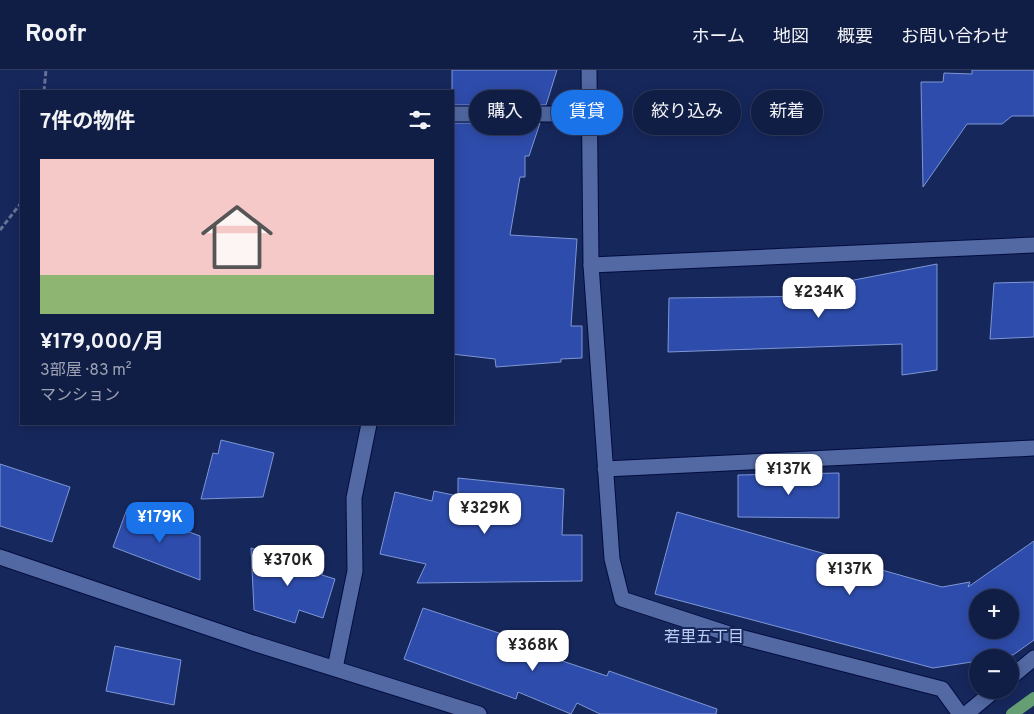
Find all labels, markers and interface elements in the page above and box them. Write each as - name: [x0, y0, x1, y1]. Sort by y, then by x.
- text: Roofr: [25, 20, 87, 50]
- text: ホーム: [692, 26, 745, 49]
- text: 地図: [773, 26, 809, 49]
- text: 概要: [837, 26, 873, 49]
- text: お問い合わせ: [901, 26, 1009, 49]
- chip: 購入: [469, 90, 541, 135]
- chip: 賃貸: [551, 90, 623, 135]
- chip: 絞り込み: [633, 90, 741, 135]
- chip: 新着: [751, 90, 823, 135]
- icon: filters: [406, 106, 434, 134]
- text: 7件の物件: [40, 109, 135, 136]
- icon: home: [192, 192, 282, 282]
- pin: ¥234K: [784, 276, 854, 319]
- text: ¥234K: [794, 283, 844, 303]
- text: ¥179,000/月: [40, 329, 164, 356]
- text: 3部屋 · 83 m²: [40, 361, 132, 381]
- text: マンション: [40, 386, 120, 406]
- pin: ¥137K: [754, 454, 824, 496]
- text: ¥137K: [766, 460, 812, 480]
- pin: ¥329K: [450, 492, 520, 535]
- text: ¥329K: [460, 499, 510, 519]
- pin: ¥179K: [125, 502, 195, 544]
- text: ¥179K: [137, 508, 183, 528]
- pin: ¥370K: [253, 544, 323, 587]
- text: ¥370K: [263, 551, 313, 571]
- pin: ¥137K: [815, 554, 885, 596]
- text: ¥137K: [827, 560, 873, 580]
- map controls: [969, 589, 1019, 699]
- button: +: [969, 589, 1019, 639]
- district label: 若里五丁目: [664, 628, 744, 648]
- pin: ¥368K: [498, 630, 568, 672]
- text: ¥368K: [508, 636, 558, 656]
- button: −: [969, 649, 1019, 699]

